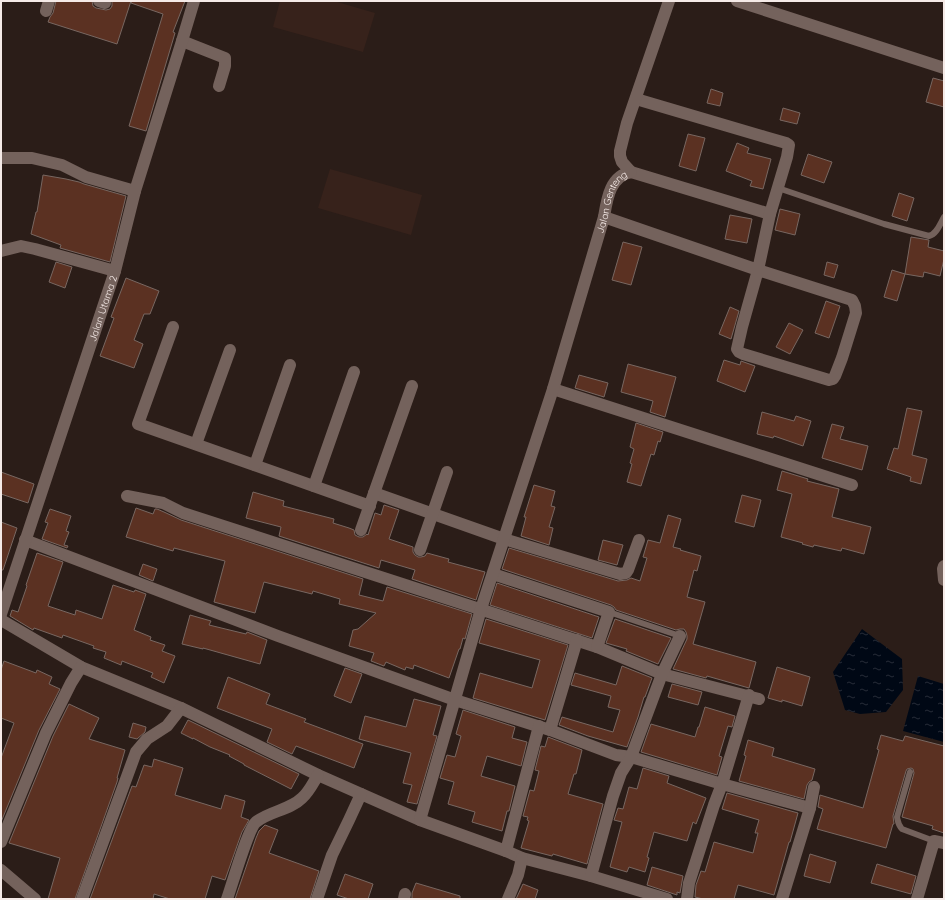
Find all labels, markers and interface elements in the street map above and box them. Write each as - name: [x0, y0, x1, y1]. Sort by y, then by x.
- street label: Jalan Genteng: [593, 167, 629, 235]
- street label: Jalan Utama 2: [86, 273, 120, 343]

